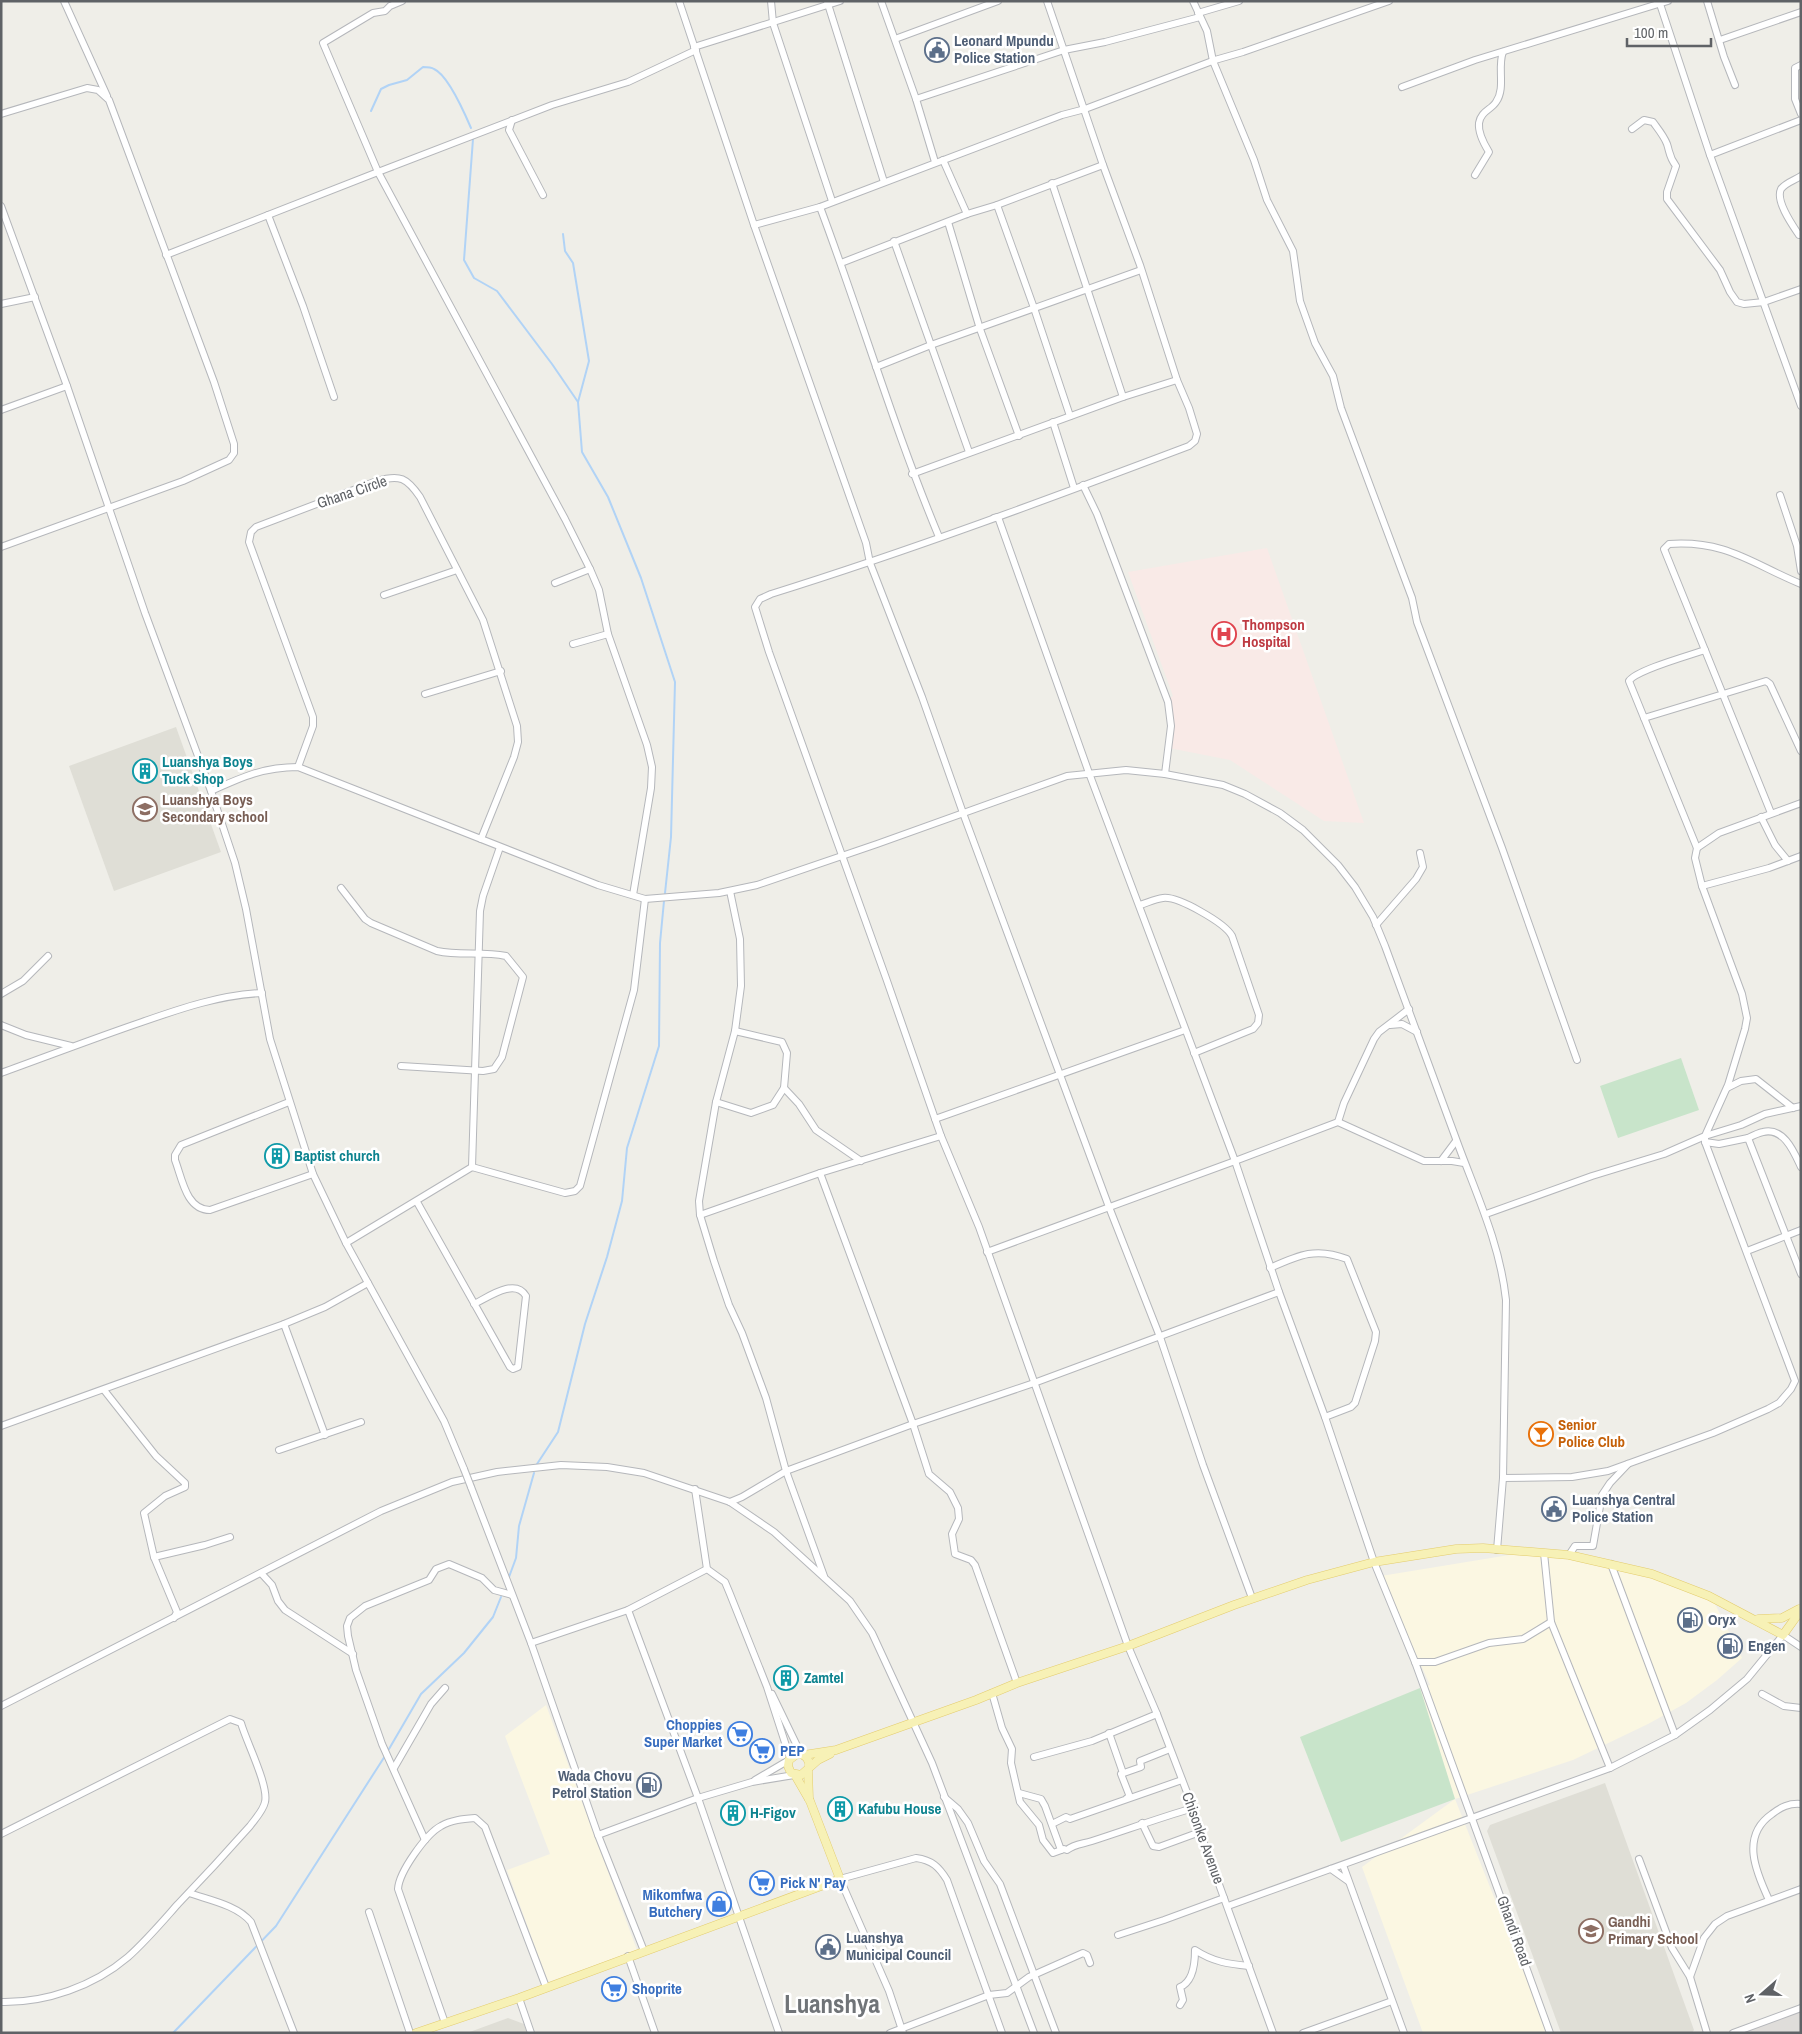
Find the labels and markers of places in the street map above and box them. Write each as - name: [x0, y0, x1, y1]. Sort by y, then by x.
- place label: Leonard Mpundu Police Station: [954, 30, 1054, 68]
- public building icon: Leonard Mpundu Police Station: [924, 37, 950, 63]
- place label: Thompson Hospital: [1242, 614, 1305, 652]
- hospital icon: Thompson Hospital: [1211, 621, 1237, 647]
- place label: Luanshya Boys Tuck Shop: [162, 751, 253, 789]
- building icon: Luanshya Boys Tuck Shop: [132, 758, 158, 784]
- place label: Luanshya Boys Secondary school: [162, 789, 268, 827]
- school or university icon: Luanshya Boys Secondary school: [132, 796, 158, 822]
- building icon: Baptist church: [264, 1143, 290, 1169]
- place label: Baptist church: [294, 1145, 380, 1166]
- place label: Senior Police Club: [1558, 1414, 1625, 1452]
- bar icon: Senior Police Club: [1528, 1421, 1554, 1447]
- place label: Luanshya Central Police Station: [1572, 1489, 1675, 1527]
- public building icon: Luanshya Central Police Station: [1541, 1496, 1567, 1522]
- fuel station icon: Oryx: [1677, 1607, 1703, 1633]
- place label: Oryx: [1708, 1609, 1736, 1630]
- fuel station icon: Engen: [1717, 1633, 1743, 1659]
- place label: Engen: [1748, 1635, 1786, 1656]
- building icon: Zamtel: [773, 1665, 799, 1691]
- place label: Zamtel: [804, 1667, 844, 1688]
- place label: Choppies Super Market: [644, 1714, 722, 1752]
- supermarket icon: Choppies Super Market: [727, 1721, 753, 1747]
- supermarket icon: PEP: [749, 1738, 775, 1764]
- place label: PEP: [780, 1740, 805, 1761]
- place label: Wada Chovu Petrol Station: [552, 1765, 632, 1803]
- fuel station icon: Wada Chovu Petrol Station: [636, 1772, 662, 1798]
- building icon: Kafubu House: [827, 1796, 853, 1822]
- place label: Kafubu House: [858, 1798, 942, 1819]
- building icon: H-Figov: [720, 1800, 746, 1826]
- place label: H-Figov: [750, 1802, 796, 1823]
- supermarket icon: Pick N' Pay: [749, 1870, 775, 1896]
- place label: Pick N' Pay: [780, 1872, 846, 1893]
- place label: Mikomfwa Butchery: [643, 1884, 702, 1922]
- shop icon: Mikomfwa Butchery: [706, 1891, 732, 1917]
- place label: Gandhi Primary School: [1608, 1911, 1698, 1949]
- school or university icon: Gandhi Primary School: [1578, 1918, 1604, 1944]
- place label: Luanshya Municipal Council: [846, 1927, 951, 1965]
- public building icon: Luanshya Municipal Council: [815, 1934, 841, 1960]
- supermarket icon: Shoprite: [601, 1976, 627, 2002]
- place label: Shoprite: [632, 1978, 682, 1999]

